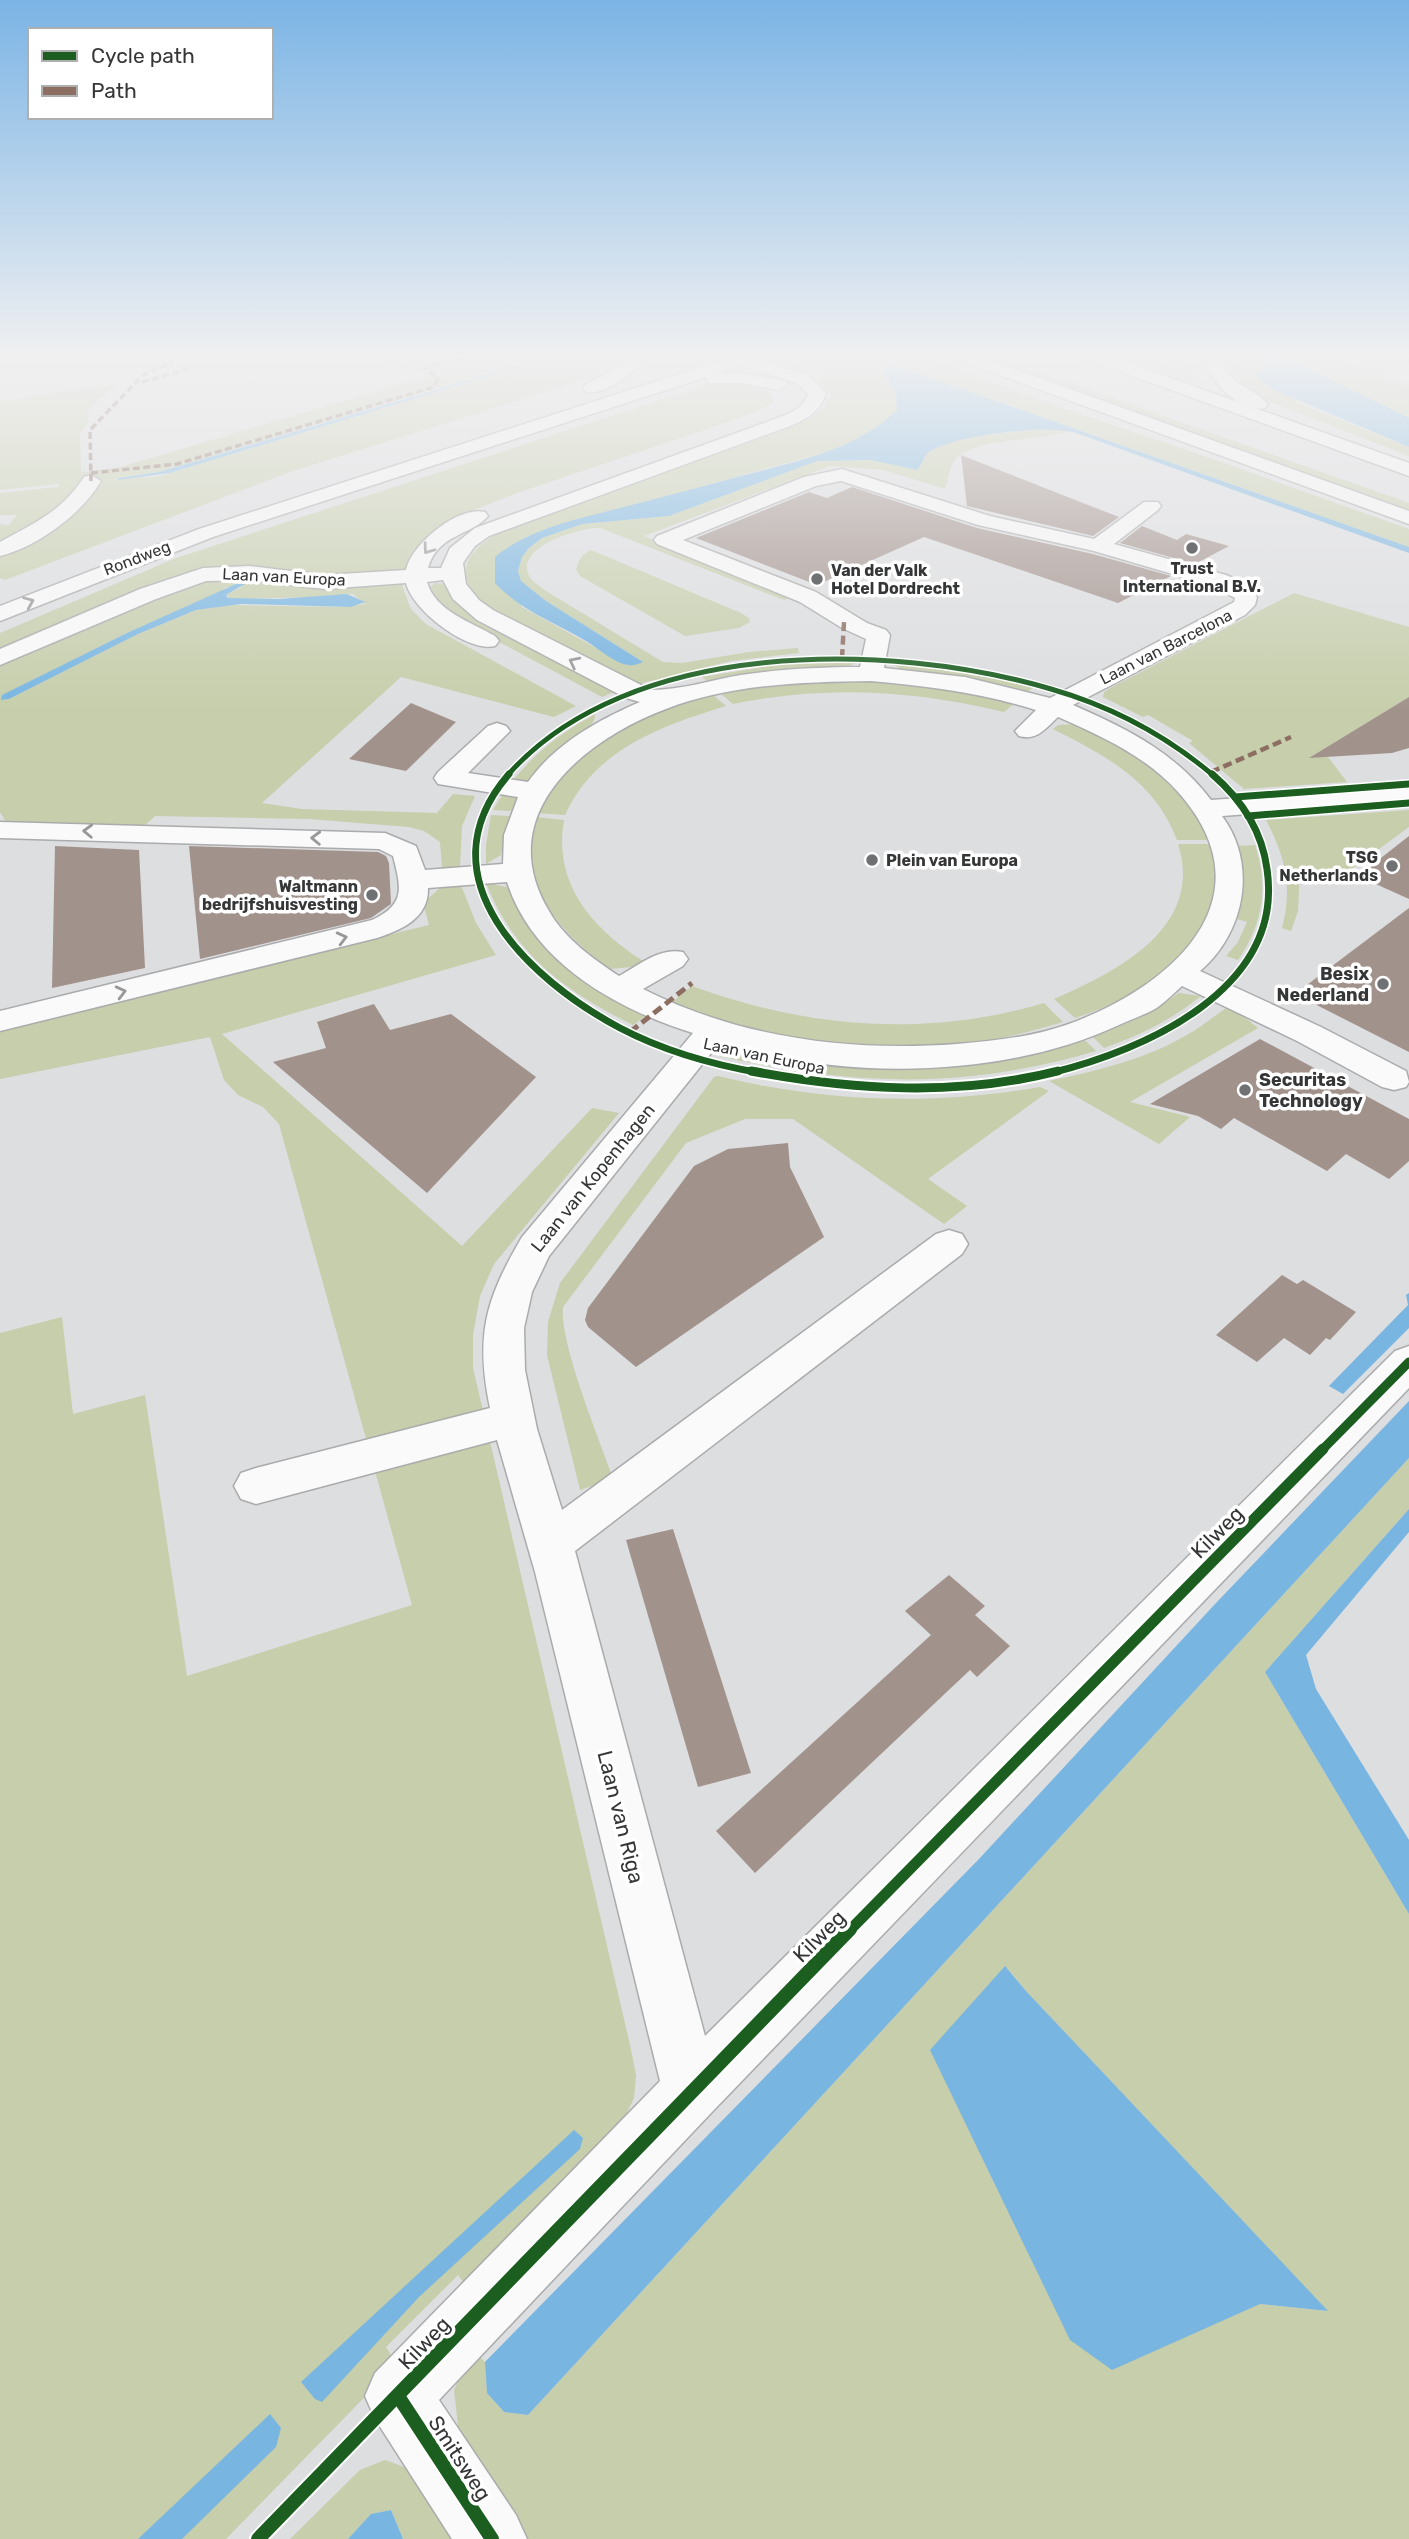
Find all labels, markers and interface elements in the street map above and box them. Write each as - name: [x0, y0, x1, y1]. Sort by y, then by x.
- legend: [28, 28, 273, 119]
- text: Cycle path: [91, 43, 195, 68]
- text: Path: [91, 78, 137, 103]
- street label: Rondweg: [101, 537, 173, 579]
- marker: Trust International B.V.: [1184, 540, 1200, 556]
- one-way arrow: [424, 541, 436, 554]
- place label: Trust International B.V.: [1123, 559, 1261, 596]
- place label: Van der Valk Hotel Dordrecht: [831, 561, 961, 598]
- street label: Laan van Europa: [222, 564, 346, 590]
- marker: Van der Valk Hotel Dordrecht: [809, 571, 825, 587]
- one-way arrow: [22, 596, 34, 610]
- street label: Laan van Barcelona: [1097, 605, 1235, 689]
- one-way arrow: [569, 656, 581, 670]
- one-way arrow: [83, 824, 94, 839]
- one-way arrow: [310, 830, 321, 846]
- place label: TSG Netherlands: [1279, 848, 1378, 885]
- place label: Plein van Europa: [886, 851, 1018, 870]
- marker: Plein van Europa: [864, 852, 880, 868]
- marker: TSG Netherlands: [1384, 858, 1400, 874]
- place label: Waltmann bedrijfshuisvesting: [202, 877, 358, 914]
- marker: Waltmann bedrijfshuisvesting: [364, 887, 380, 903]
- one-way arrow: [336, 932, 348, 946]
- place label: Besix Nederland: [1276, 963, 1369, 1006]
- marker: Besix Nederland: [1375, 976, 1391, 992]
- one-way arrow: [115, 986, 127, 1000]
- street label: Laan van Europa: [702, 1034, 826, 1078]
- place label: Securitas Technology: [1259, 1069, 1363, 1112]
- marker: Securitas Technology: [1237, 1082, 1253, 1098]
- street label: Laan van Kopenhagen: [526, 1099, 660, 1257]
- street label: Kilweg: [1186, 1501, 1248, 1563]
- street label: Laan van Riga: [592, 1748, 650, 1886]
- street label: Kilweg: [788, 1905, 850, 1967]
- street label: Kilweg: [393, 2311, 455, 2375]
- street label: Smitsweg: [423, 2411, 497, 2505]

